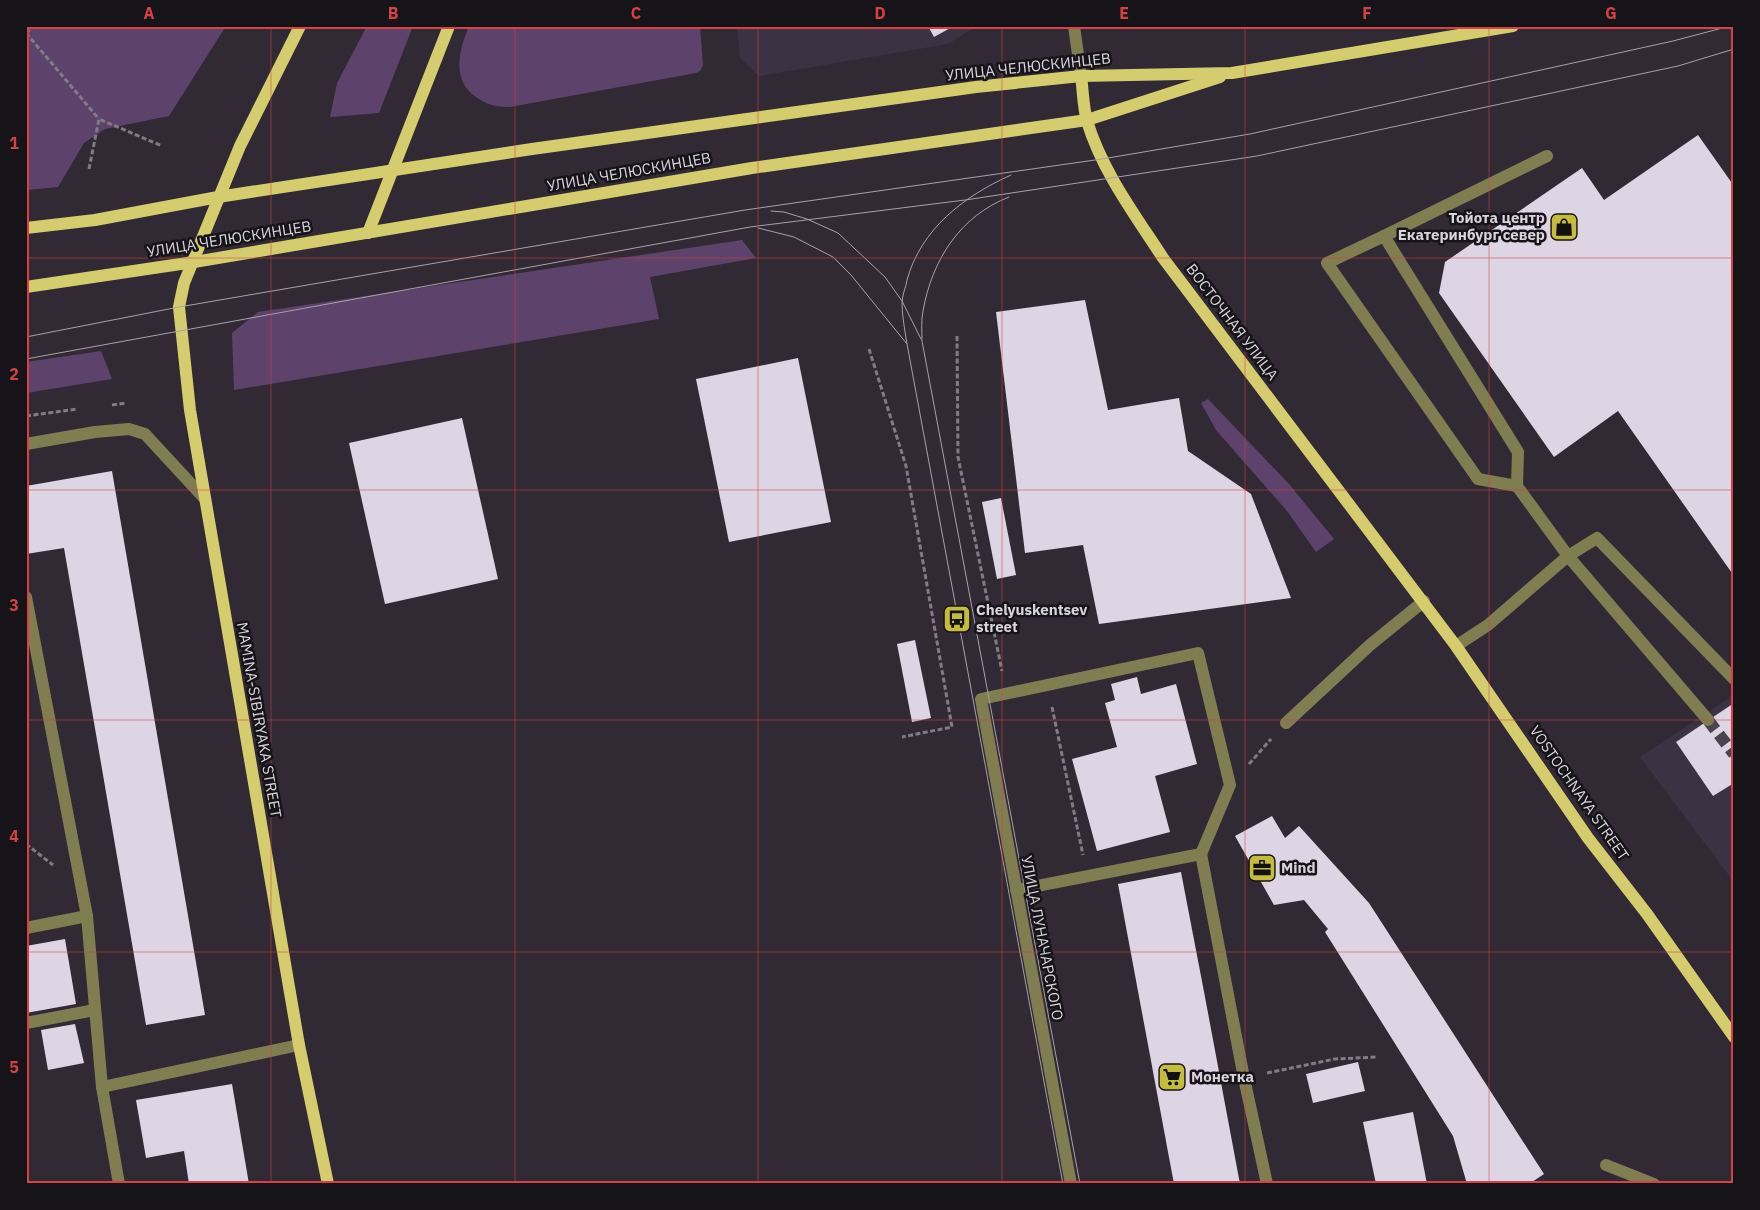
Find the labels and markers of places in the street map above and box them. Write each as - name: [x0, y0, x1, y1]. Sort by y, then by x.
- place label: Тойота центр Екатеринбург север: [1398, 208, 1545, 244]
- shop icon: Тойота центр Екатеринбург север: [1549, 212, 1579, 242]
- place label: Chelyuskentsev street: [976, 600, 1087, 636]
- bus stop icon: Chelyuskentsev street: [942, 604, 972, 634]
- office icon: Mind: [1247, 853, 1277, 883]
- place label: Mind: [1281, 858, 1316, 877]
- supermarket icon: Монетка: [1157, 1062, 1187, 1092]
- place label: Монетка: [1191, 1067, 1254, 1086]

